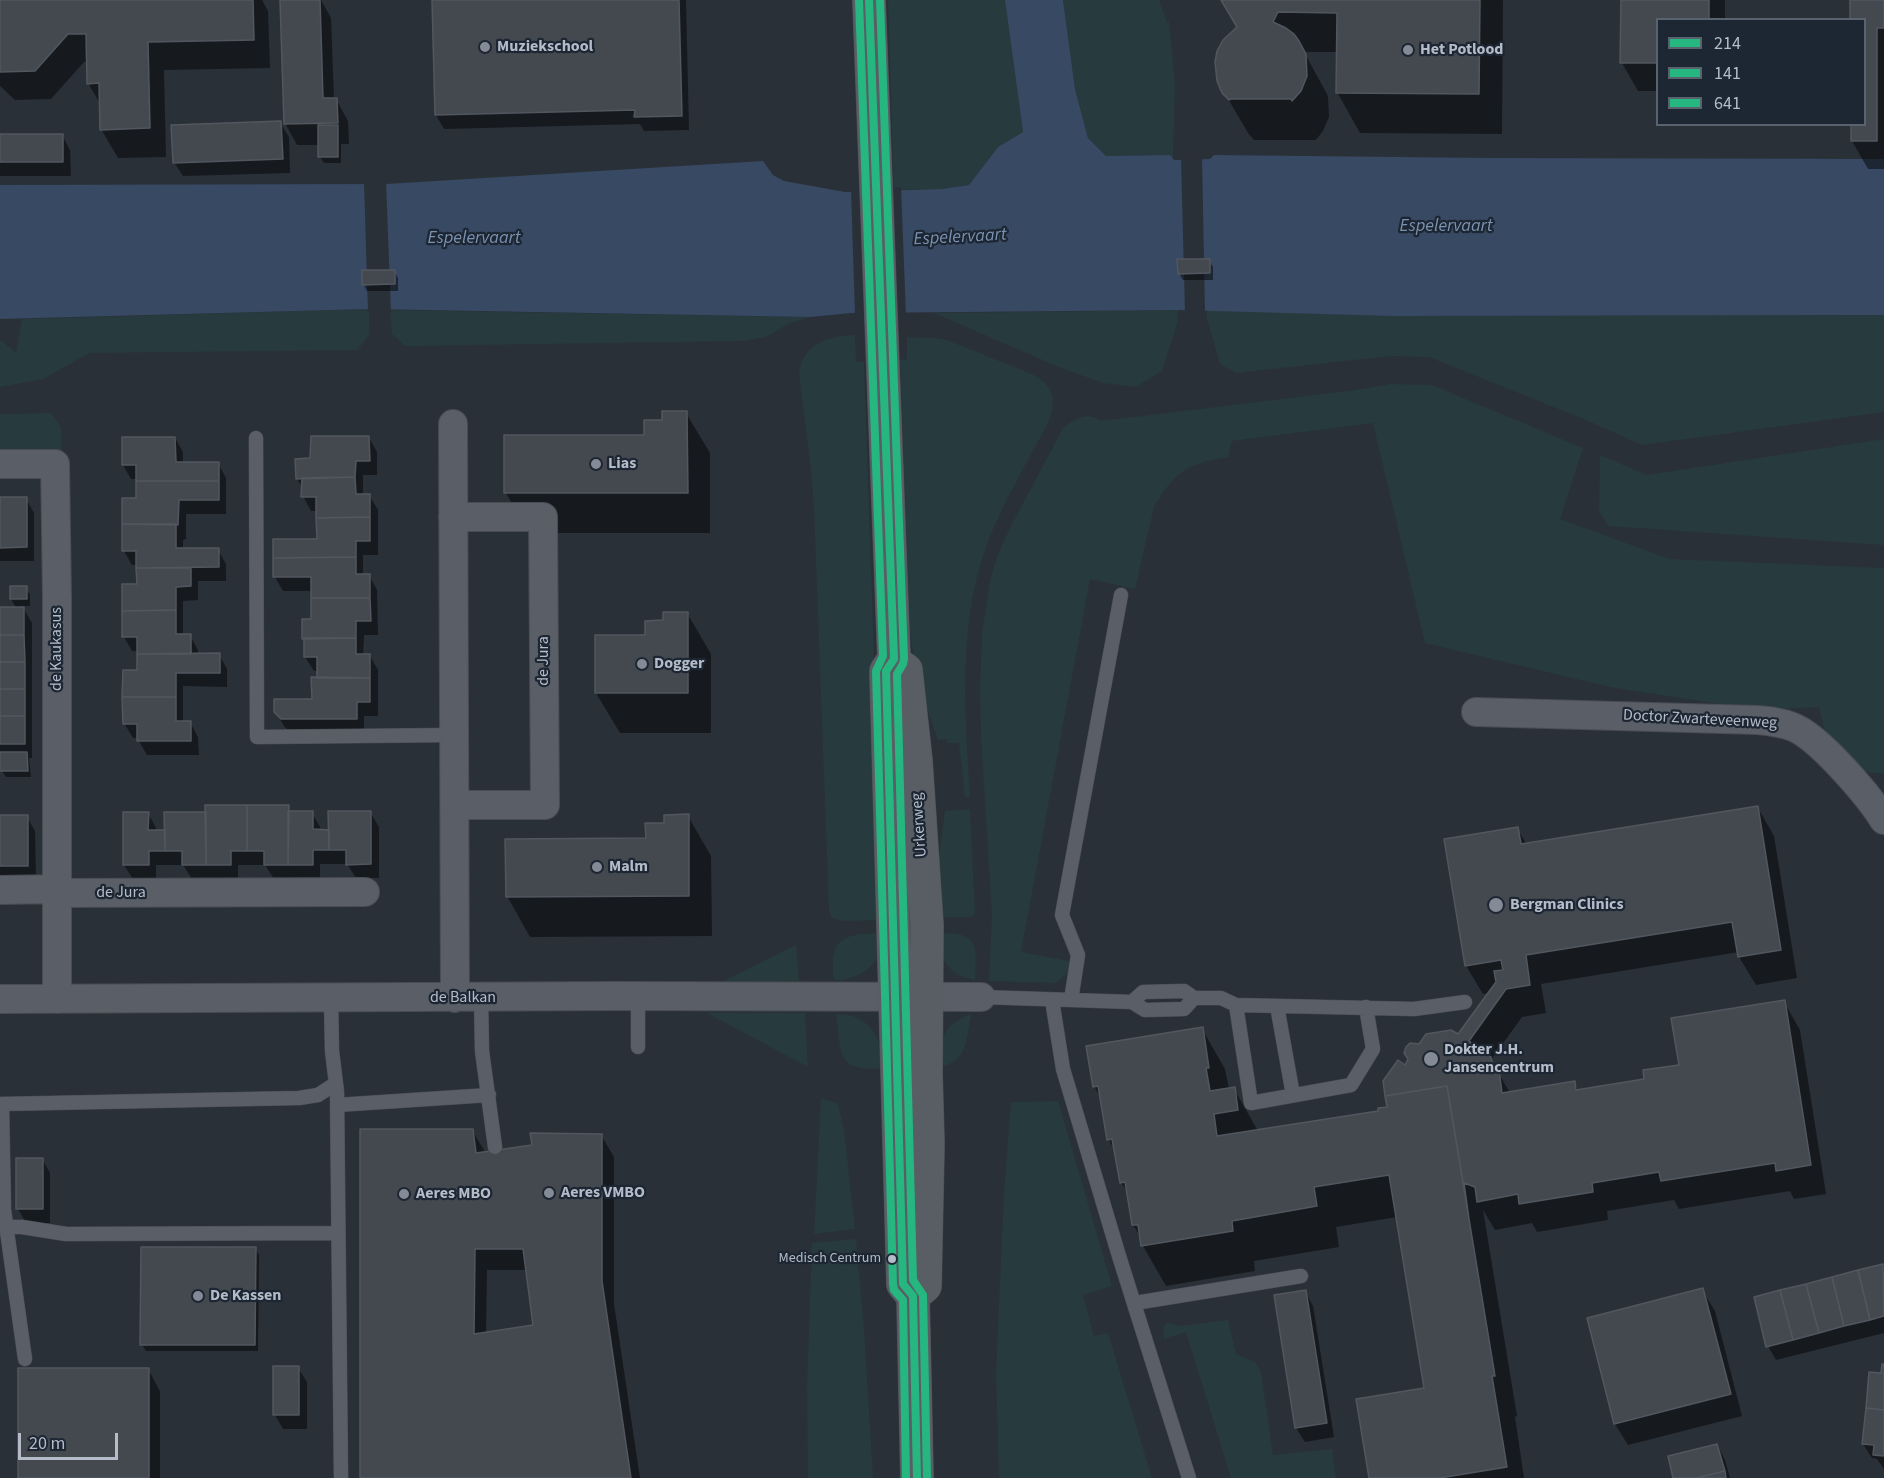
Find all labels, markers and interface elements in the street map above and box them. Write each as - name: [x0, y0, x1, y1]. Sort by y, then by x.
- legend: [1656, 18, 1866, 126]
- text: 214: [1714, 31, 1741, 56]
- place label: Muziekschool: [497, 37, 593, 57]
- marker: Muziekschool: [478, 40, 492, 54]
- place label: Het Potlood: [1420, 40, 1504, 60]
- marker: Het Potlood: [1401, 43, 1415, 57]
- text: 141: [1714, 61, 1741, 86]
- text: 641: [1714, 91, 1741, 116]
- water label: Espelervaart: [1399, 216, 1493, 238]
- water label: Espelervaart: [913, 225, 1007, 251]
- water label: Espelervaart: [427, 228, 521, 250]
- place label: Lias: [608, 454, 636, 474]
- marker: Lias: [589, 457, 603, 471]
- street label: de Kaukasus: [47, 607, 67, 691]
- street label: de Jura: [534, 636, 554, 686]
- place label: Dogger: [654, 654, 704, 674]
- marker: Dogger: [635, 657, 649, 671]
- street label: Doctor Zwarteveenweg: [1623, 706, 1777, 734]
- street label: Urkerweg: [908, 792, 932, 858]
- place label: Malm: [609, 857, 648, 877]
- marker: Malm: [590, 860, 604, 874]
- street label: de Jura: [96, 883, 146, 903]
- place label: Bergman Clinics: [1510, 895, 1624, 915]
- marker: Bergman Clinics: [1487, 896, 1505, 914]
- street label: de Balkan: [430, 988, 496, 1008]
- place label: Dokter J.H. Jansencentrum: [1444, 1040, 1554, 1078]
- marker: Dokter J.H. Jansencentrum: [1422, 1050, 1440, 1068]
- place label: Aeres VMBO: [561, 1183, 645, 1203]
- place label: Aeres MBO: [416, 1184, 491, 1204]
- marker: Aeres VMBO: [542, 1186, 556, 1200]
- marker: Aeres MBO: [397, 1187, 411, 1201]
- place label: Medisch Centrum: [779, 1251, 881, 1267]
- marker: Medisch Centrum: [886, 1253, 898, 1265]
- place label: De Kassen: [210, 1286, 282, 1306]
- marker: De Kassen: [191, 1289, 205, 1303]
- scale bar: [21, 1421, 122, 1459]
- text: 20 m: [29, 1431, 65, 1456]

